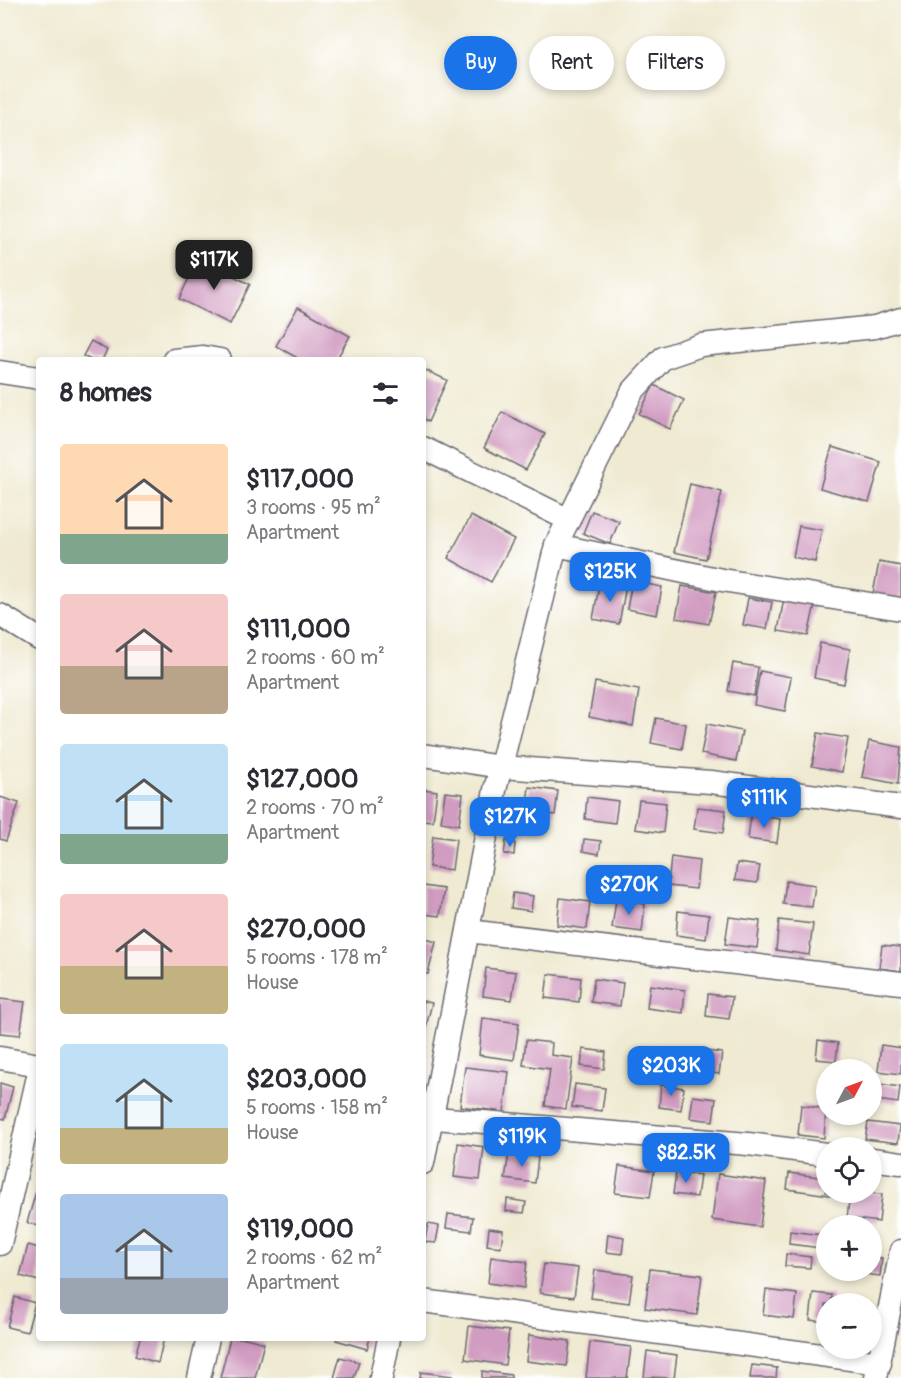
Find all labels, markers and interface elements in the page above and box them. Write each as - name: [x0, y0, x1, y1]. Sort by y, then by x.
- chip: Buy: [444, 36, 517, 90]
- chip: Rent: [529, 36, 614, 90]
- chip: Filters: [626, 36, 725, 90]
- pin: $117K: [172, 240, 256, 291]
- text: $117K: [189, 247, 239, 272]
- text: 8 homes: [60, 377, 152, 409]
- icon: filters: [369, 377, 402, 410]
- text: $117,000: [246, 463, 354, 495]
- icon: home: [108, 468, 180, 540]
- text: 3 rooms · 95 m²: [246, 495, 381, 520]
- text: Apartment: [246, 520, 339, 545]
- pin: $125K: [568, 552, 652, 603]
- text: $125K: [584, 559, 636, 584]
- text: $111,000: [246, 613, 350, 645]
- icon: home: [108, 618, 180, 690]
- text: 2 rooms · 60 m²: [246, 645, 385, 670]
- text: Apartment: [246, 670, 339, 695]
- text: $127,000: [246, 763, 358, 795]
- icon: home: [108, 768, 180, 840]
- pin: $111K: [722, 778, 806, 829]
- text: $111K: [741, 785, 787, 810]
- text: 2 rooms · 70 m²: [246, 795, 384, 820]
- pin: $127K: [468, 797, 552, 848]
- text: $127K: [484, 804, 536, 829]
- text: Apartment: [246, 820, 339, 845]
- pin: $270K: [587, 865, 671, 916]
- text: $270K: [600, 872, 658, 897]
- text: $270,000: [246, 913, 366, 945]
- icon: home: [108, 918, 180, 990]
- text: 5 rooms · 178 m²: [246, 945, 388, 970]
- text: House: [246, 970, 298, 995]
- pin: $203K: [629, 1046, 713, 1097]
- text: $203K: [642, 1053, 700, 1078]
- north arrow: [816, 1059, 882, 1125]
- map controls: [816, 1059, 882, 1359]
- text: $203,000: [246, 1063, 367, 1095]
- icon: home: [108, 1068, 180, 1140]
- text: 5 rooms · 158 m²: [246, 1095, 388, 1120]
- pin: $119K: [480, 1117, 564, 1168]
- text: House: [246, 1120, 298, 1145]
- text: $119K: [498, 1124, 546, 1149]
- pin: $82.5K: [637, 1133, 735, 1184]
- button: locate: [816, 1137, 882, 1203]
- text: $82.5K: [656, 1140, 716, 1165]
- text: $119,000: [246, 1213, 354, 1245]
- button: +: [816, 1215, 882, 1281]
- icon: home: [108, 1218, 180, 1290]
- text: 2 rooms · 62 m²: [246, 1245, 382, 1270]
- text: Apartment: [246, 1270, 339, 1295]
- button: −: [816, 1293, 882, 1359]

